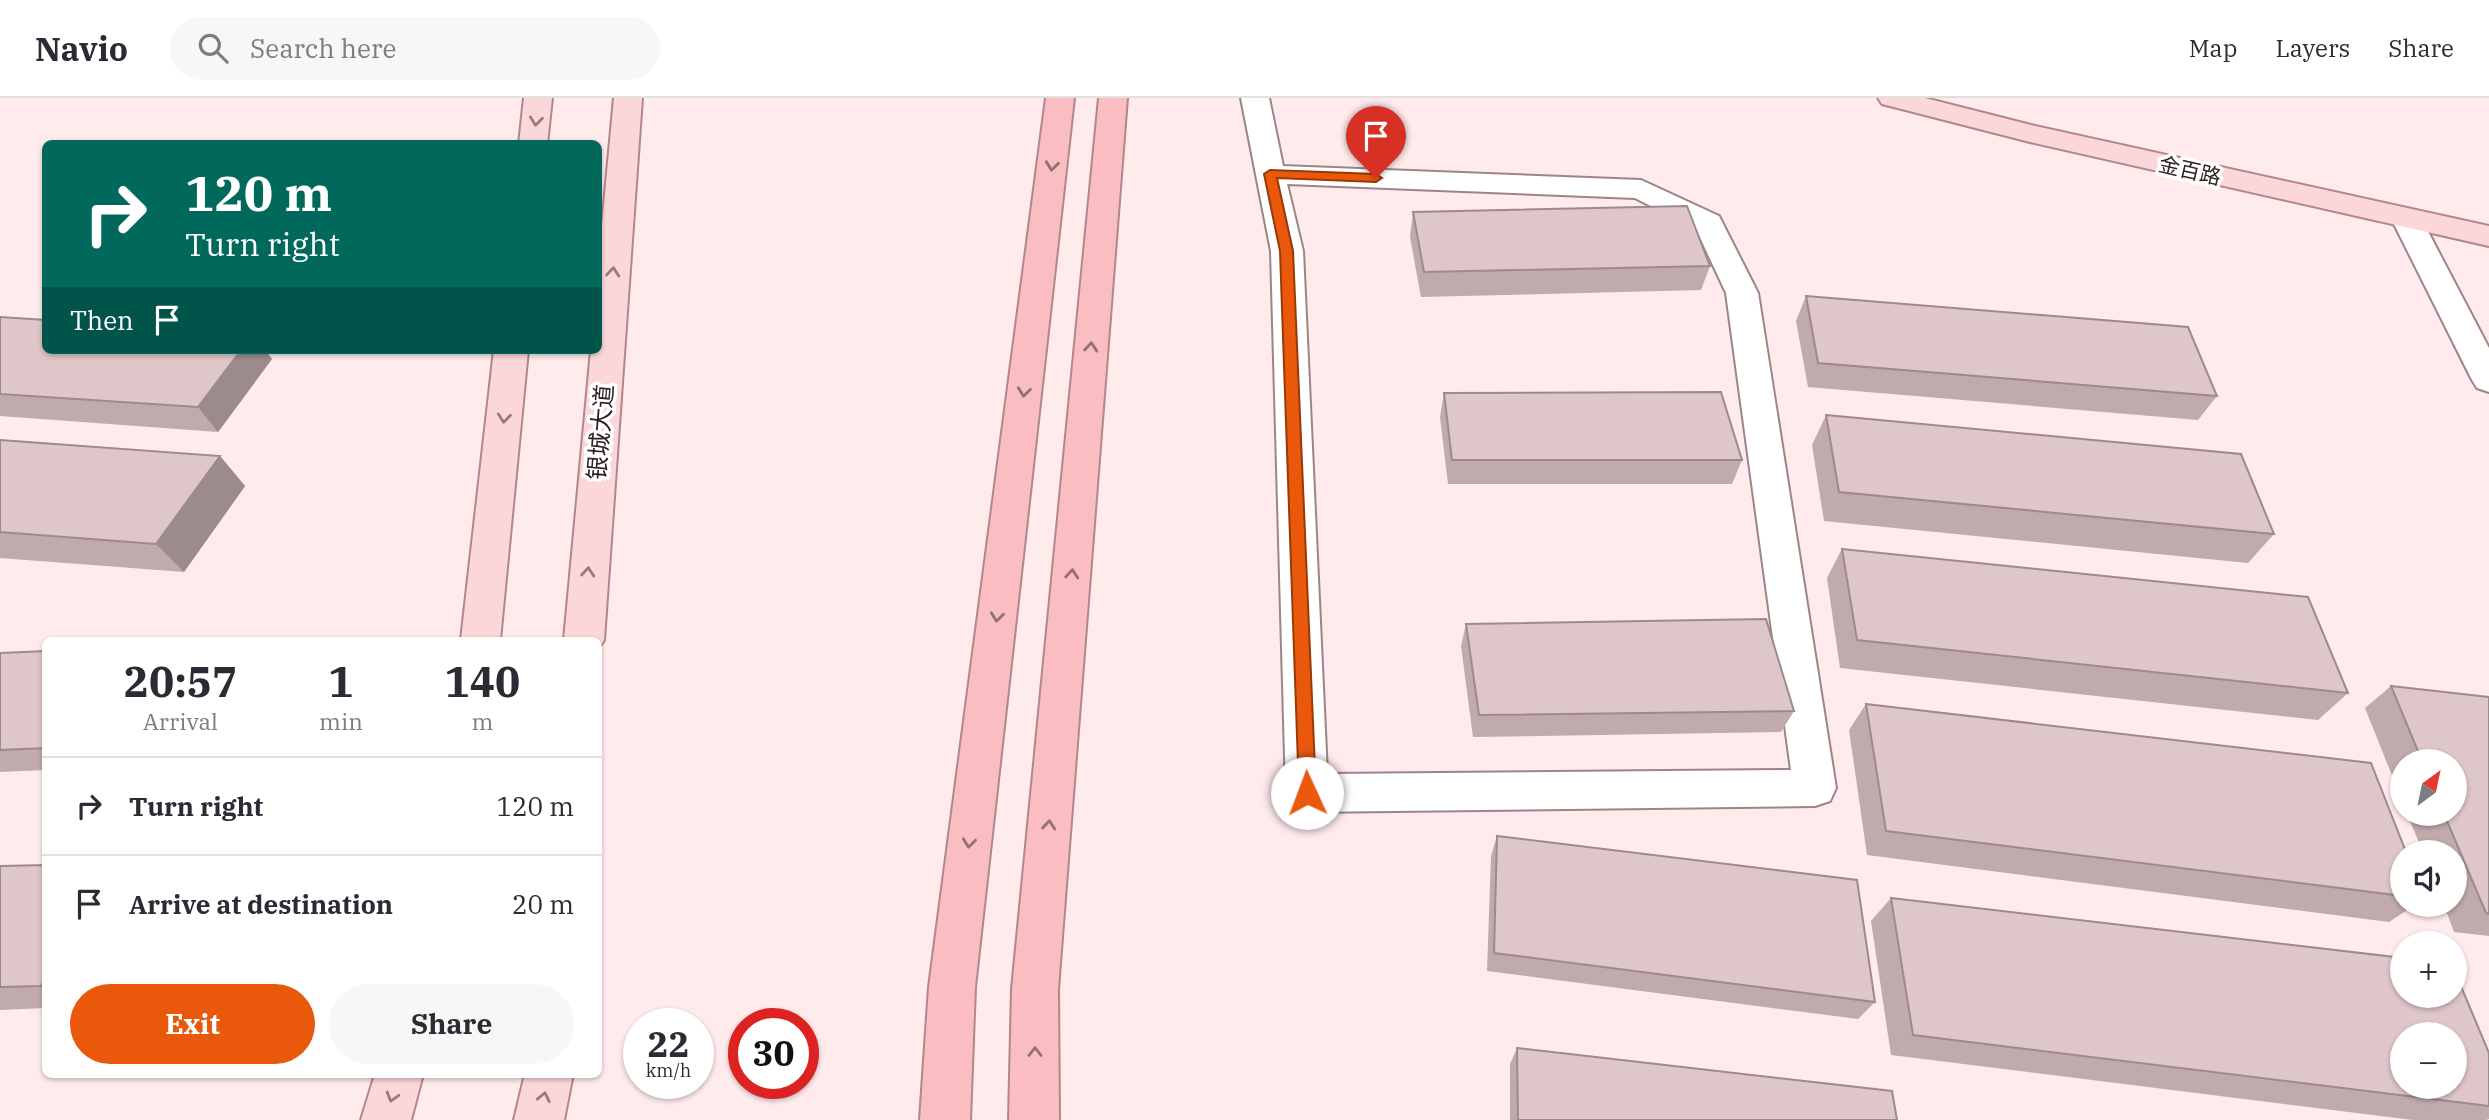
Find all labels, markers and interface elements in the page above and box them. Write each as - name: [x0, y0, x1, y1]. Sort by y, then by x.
- search box: [170, 17, 660, 80]
- text: Navio: [35, 27, 128, 70]
- icon: search: [194, 29, 232, 67]
- text: Search here: [250, 31, 396, 65]
- text: Map: [2189, 32, 2237, 64]
- text: Layers: [2275, 32, 2350, 64]
- text: Share: [2388, 32, 2454, 64]
- pin: [1346, 106, 1406, 178]
- one-way arrow: [529, 116, 544, 127]
- icon: arrive: [1357, 117, 1395, 155]
- street label: 金百路: [2156, 149, 2224, 191]
- one-way arrow: [1044, 160, 1059, 172]
- text: 120 m: [185, 161, 332, 224]
- icon: right: [70, 168, 161, 259]
- text: Turn right: [185, 223, 340, 265]
- one-way arrow: [605, 267, 620, 278]
- icon: arrive: [148, 301, 186, 339]
- text: Then: [70, 303, 134, 337]
- one-way arrow: [1083, 341, 1098, 352]
- street label: 银城大道: [580, 383, 620, 481]
- one-way arrow: [1017, 386, 1032, 397]
- one-way arrow: [497, 413, 512, 424]
- one-way arrow: [580, 567, 595, 578]
- one-way arrow: [1064, 568, 1079, 580]
- one-way arrow: [989, 612, 1004, 623]
- text: 20:57: [124, 654, 237, 709]
- text: 1: [328, 654, 354, 709]
- text: 140: [445, 654, 520, 709]
- text: Arrival: [143, 706, 218, 736]
- text: min: [319, 706, 363, 736]
- text: m: [471, 706, 493, 736]
- north arrow: [2390, 749, 2468, 826]
- map controls: [2390, 749, 2467, 1099]
- position arrow: [1270, 756, 1344, 830]
- icon: right: [70, 787, 108, 825]
- text: Turn right: [129, 789, 263, 823]
- text: 120 m: [496, 789, 574, 823]
- one-way arrow: [1042, 819, 1057, 831]
- one-way arrow: [962, 837, 977, 849]
- button: sound: [2390, 840, 2467, 917]
- icon: arrive: [70, 885, 108, 923]
- text: Arrive at destination: [129, 887, 393, 921]
- text: 20 m: [512, 887, 574, 921]
- button: +: [2390, 931, 2467, 1008]
- button: Exit: [70, 984, 315, 1064]
- button: Share: [329, 984, 574, 1064]
- speed limit sign: 30: [728, 1008, 819, 1099]
- text: 22: [647, 1021, 690, 1067]
- button: −: [2390, 1022, 2467, 1099]
- one-way arrow: [1027, 1046, 1043, 1057]
- text: km/h: [646, 1059, 691, 1082]
- one-way arrow: [386, 1091, 401, 1103]
- one-way arrow: [535, 1091, 550, 1103]

